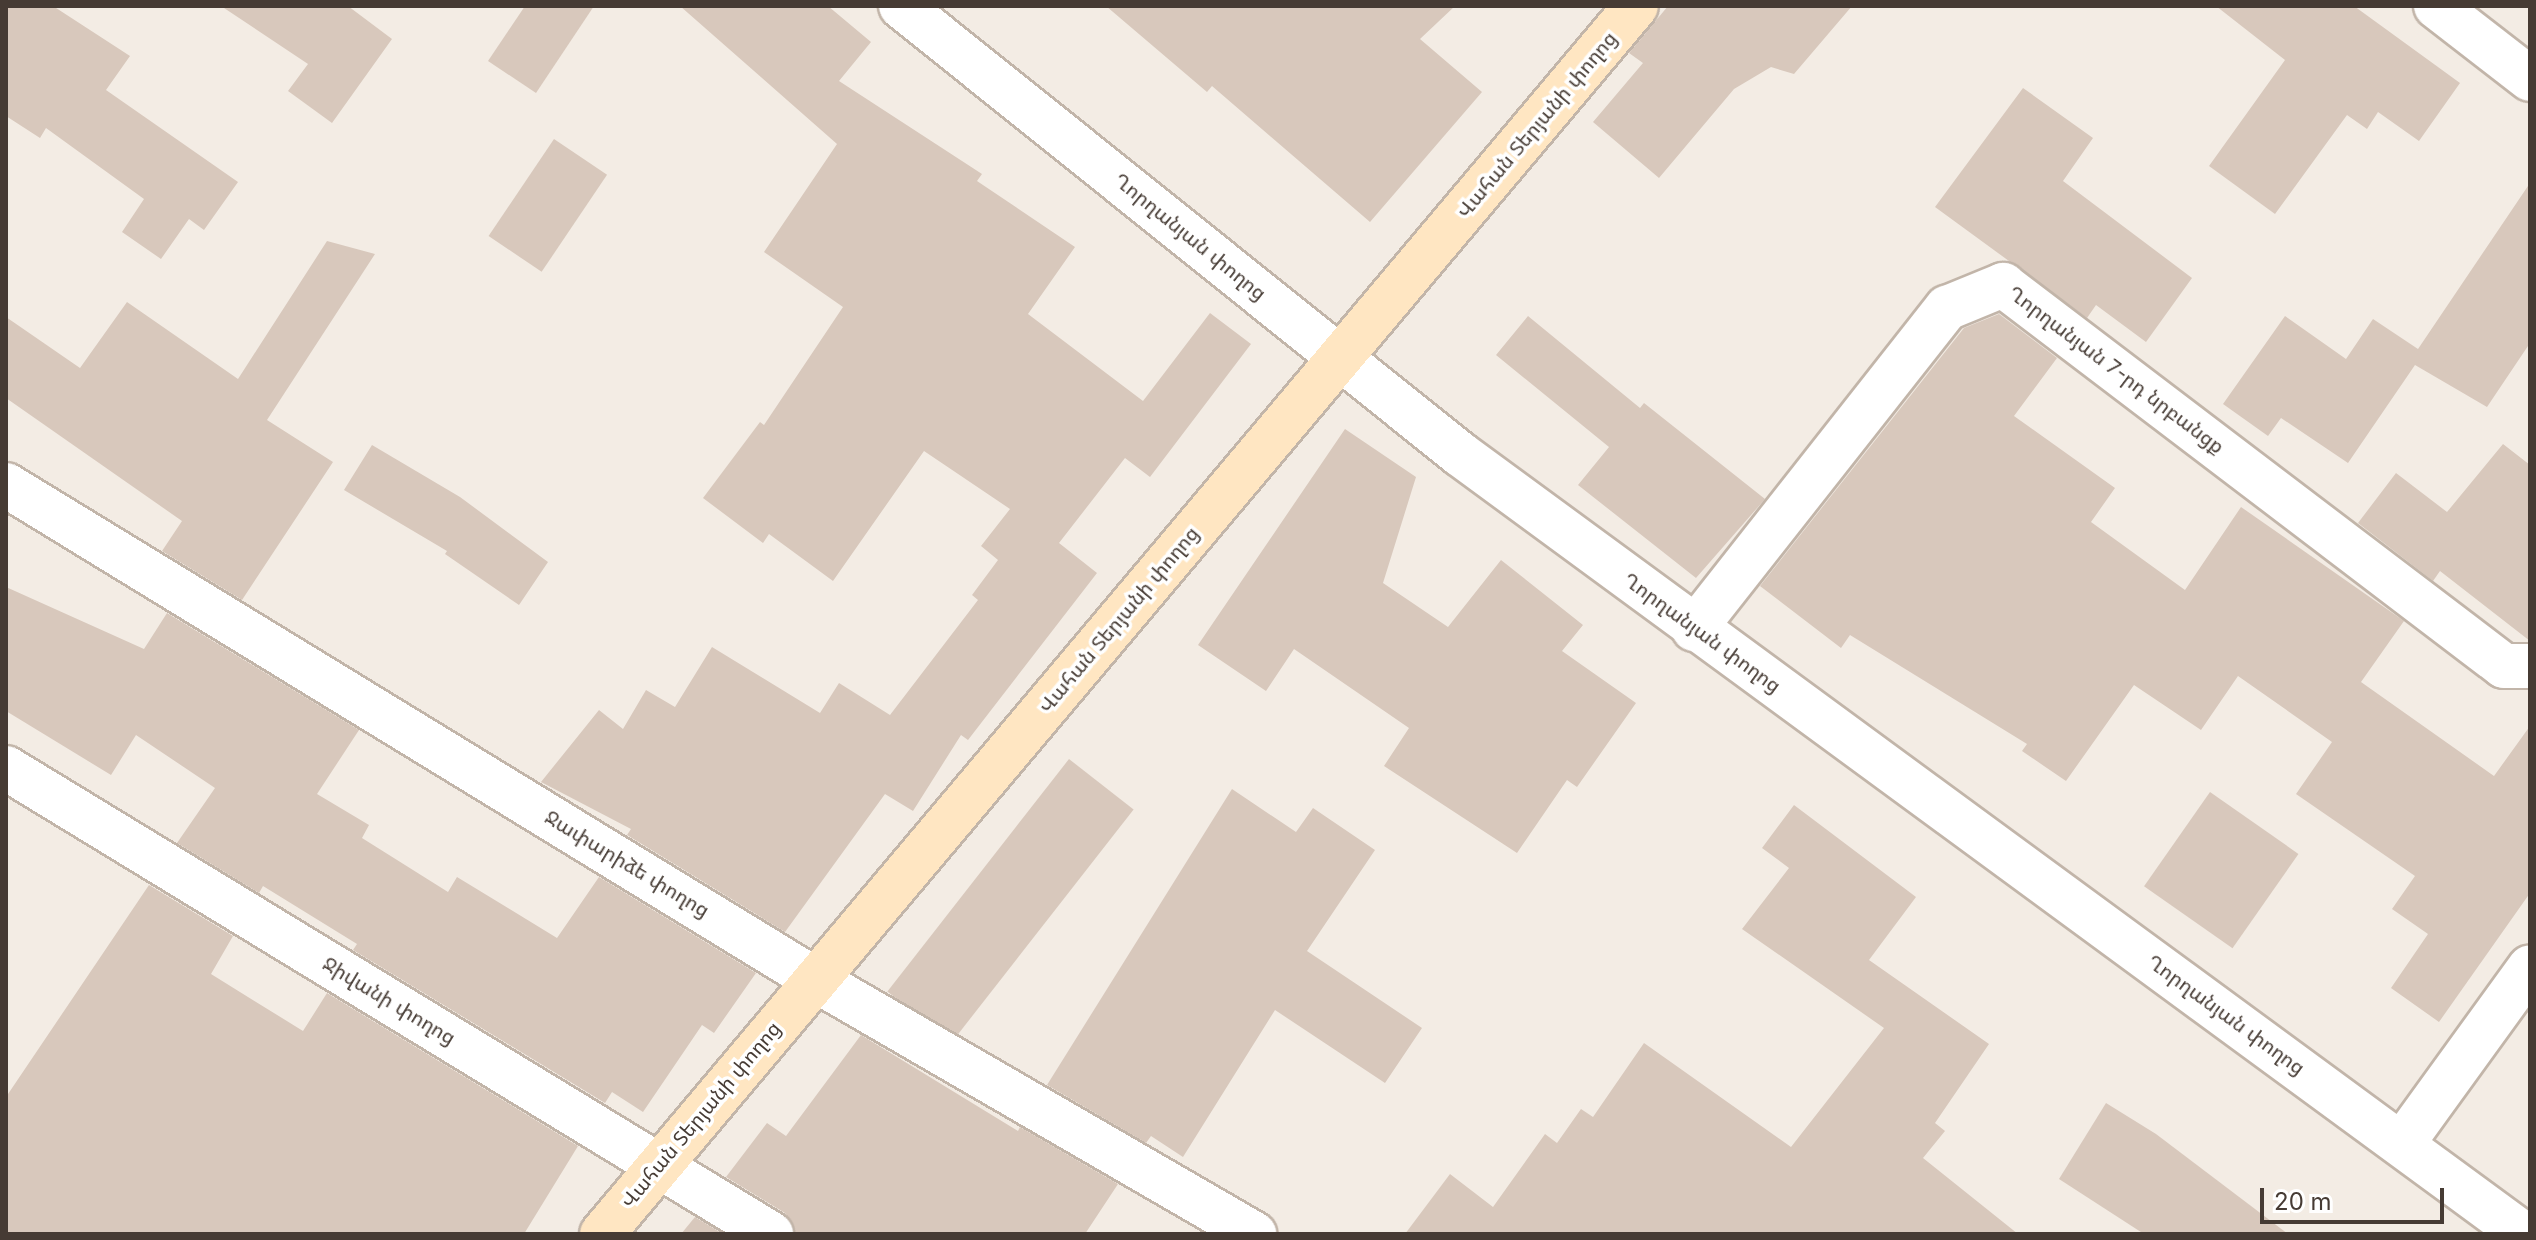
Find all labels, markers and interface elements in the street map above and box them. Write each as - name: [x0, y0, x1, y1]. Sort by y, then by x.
- street label: Վահան Տերյանի փողոց: [1452, 27, 1622, 223]
- street label: Ղորղանյան փողոց: [1109, 168, 1271, 306]
- street label: Ղորղանյան 7-րդ նրբանցք: [2003, 281, 2229, 459]
- street label: Վահան Տերյանի փողոց: [1034, 522, 1204, 718]
- street label: Ղորղանյան փողոց: [1619, 568, 1785, 698]
- street label: Ջափարիձե փողոց: [540, 805, 714, 923]
- street label: Ղորղանյան փողոց: [2143, 950, 2309, 1080]
- street label: Ջիվանի փողոց: [318, 952, 460, 1050]
- street label: Վահան Տերյանի փողոց: [616, 1017, 786, 1213]
- scale bar: [2264, 1172, 2448, 1222]
- text: 20 m: [2274, 1187, 2332, 1216]

